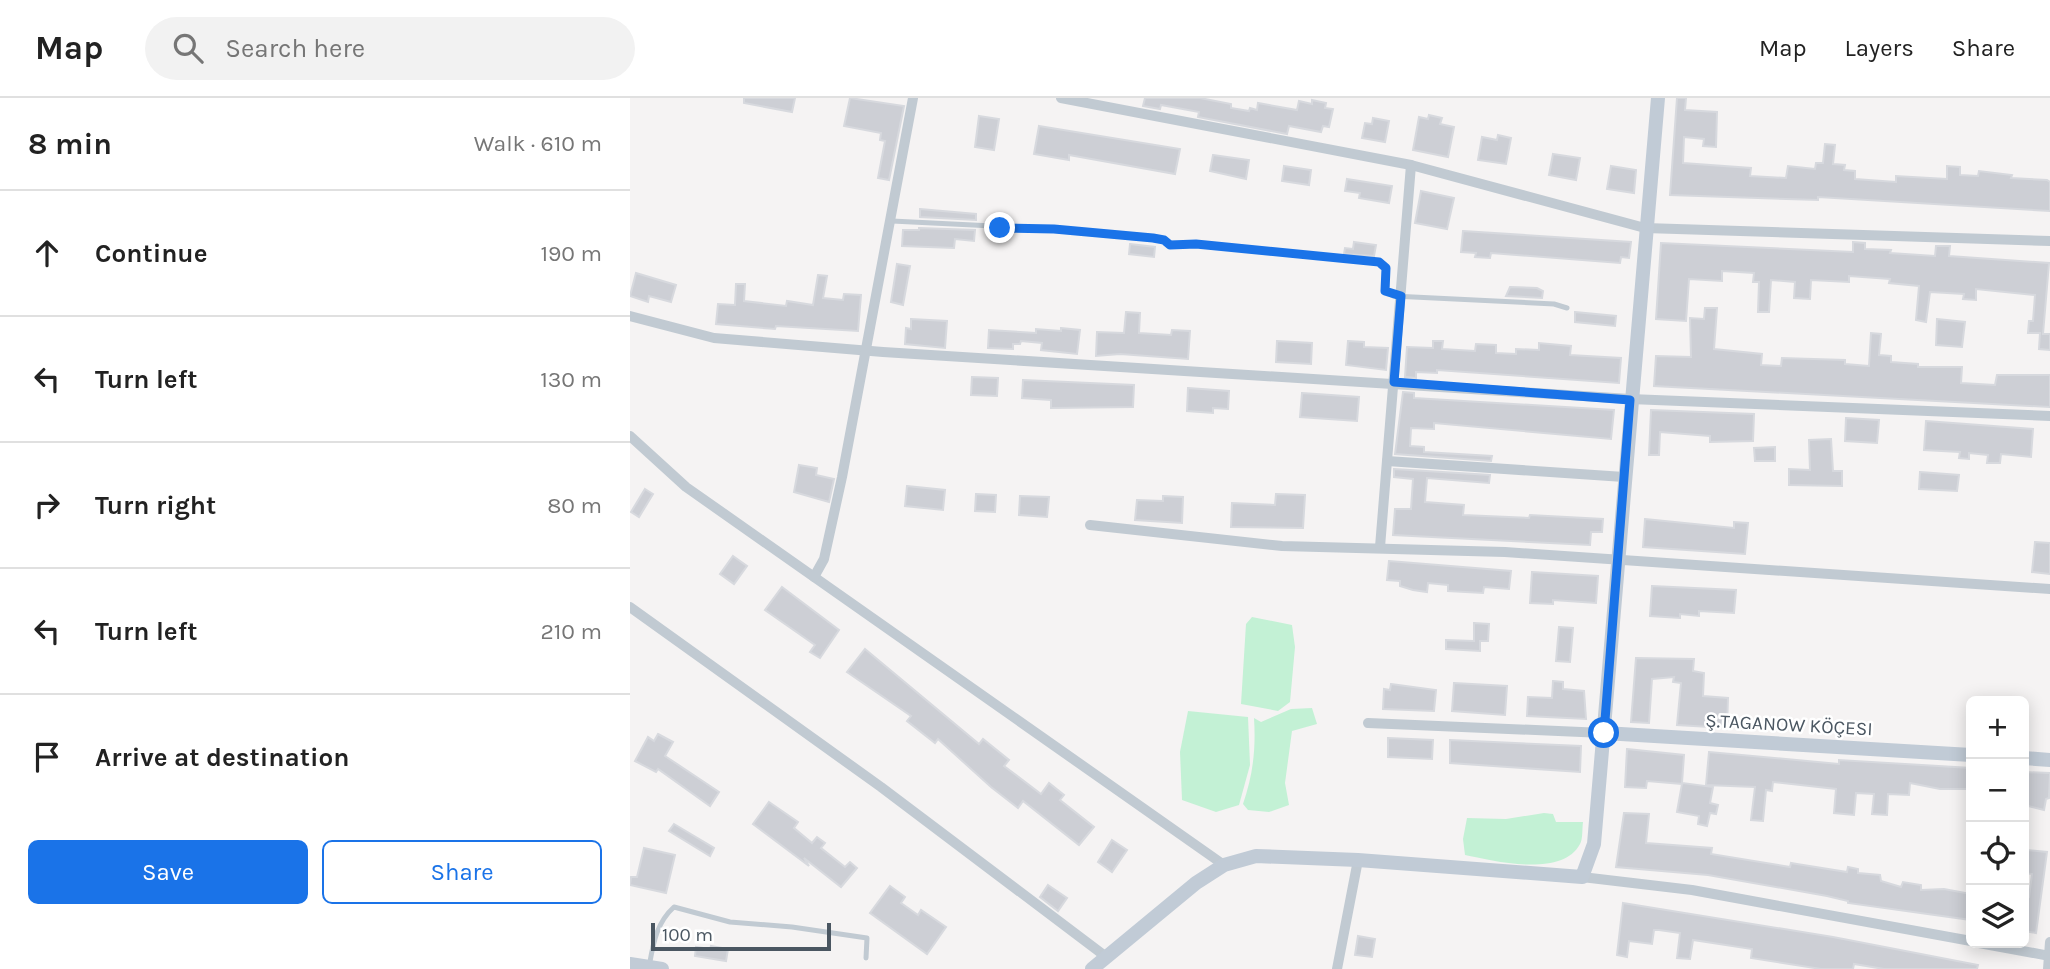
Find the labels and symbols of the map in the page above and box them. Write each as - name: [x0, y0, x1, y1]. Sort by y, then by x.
- route end: [984, 212, 1015, 243]
- street label: Ş.TAGANOW KÖÇESI: [1705, 710, 1873, 740]
- route start: [1588, 717, 1619, 748]
- scale bar: [651, 920, 831, 952]

